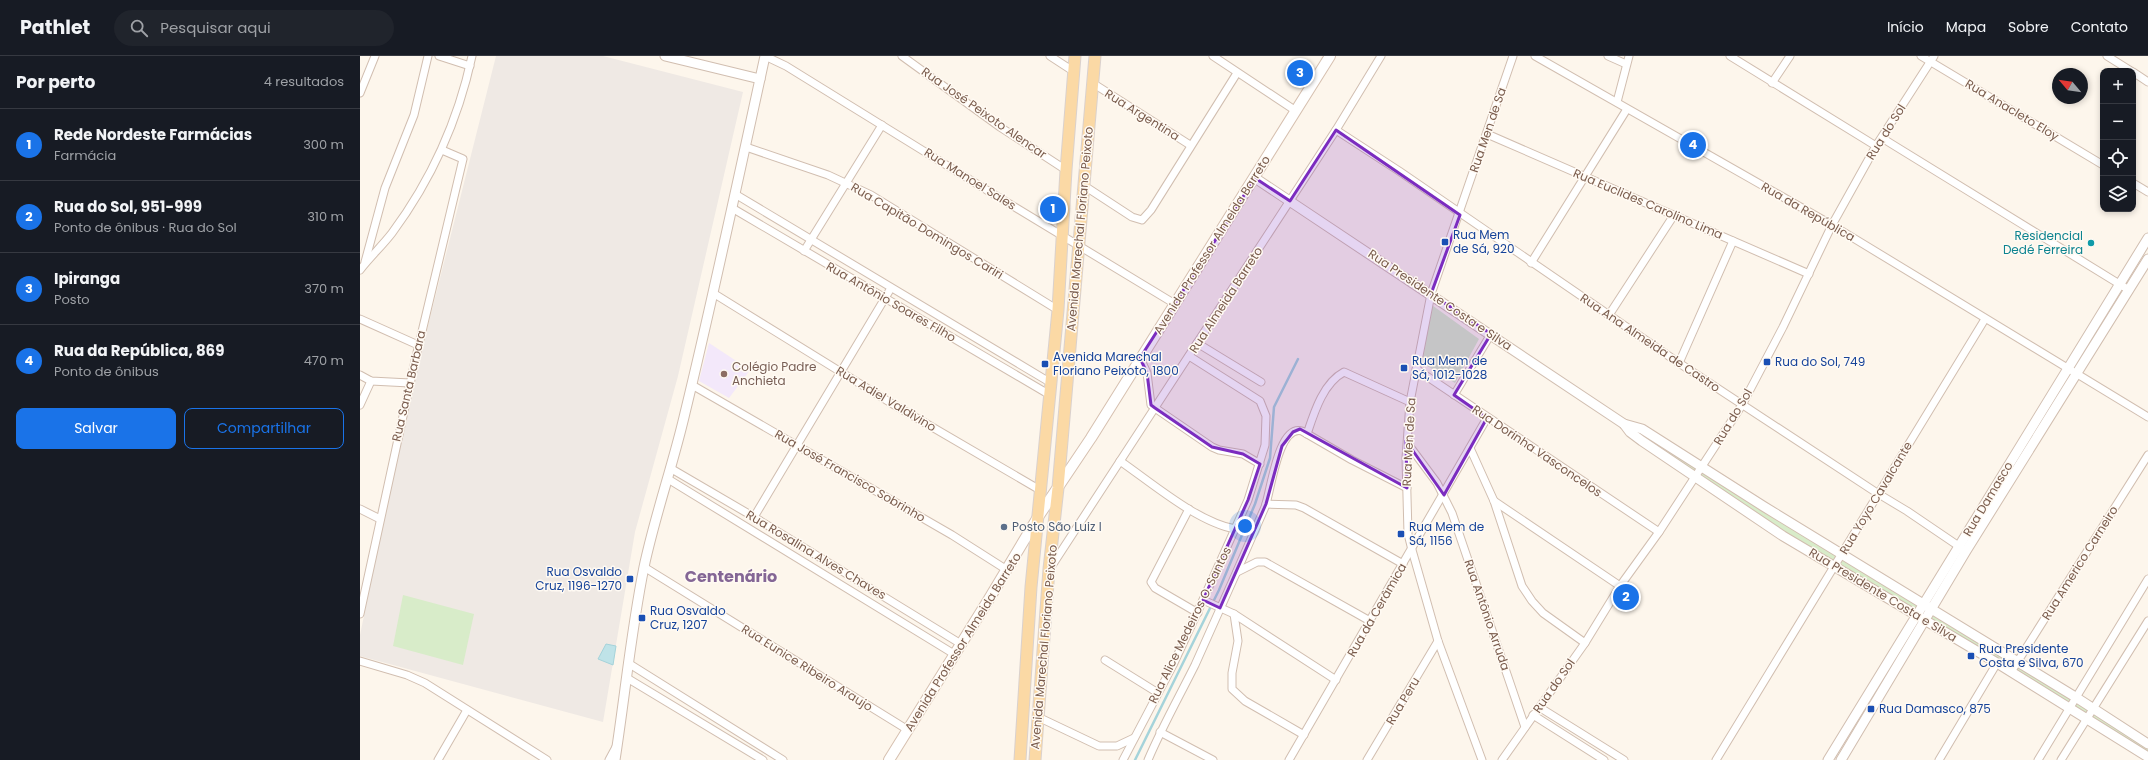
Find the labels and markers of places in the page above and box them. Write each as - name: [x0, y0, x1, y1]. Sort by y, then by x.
- pin: 3: [1287, 58, 1313, 88]
- pin: 4: [1680, 130, 1706, 160]
- pin: 1: [1040, 194, 1066, 224]
- place label: Rua Mem de Sá, 920: [1453, 226, 1515, 257]
- place label: Residencial Dedé Ferreira: [2003, 227, 2083, 258]
- marker: Rua Mem de Sá, 920: [1440, 237, 1450, 247]
- marker: Residencial Dedé Ferreira: [2086, 238, 2096, 248]
- place label: Avenida Marechal Floriano Peixoto, 1800: [1053, 348, 1179, 379]
- place label: Rua Mem de Sá, 1012-1028: [1412, 352, 1487, 383]
- place label: Rua do Sol, 749: [1775, 353, 1865, 370]
- marker: Rua do Sol, 749: [1762, 357, 1772, 367]
- place label: Colégio Padre Anchieta: [732, 358, 816, 389]
- marker: Avenida Marechal Floriano Peixoto, 1800: [1040, 359, 1050, 369]
- marker: Rua Mem de Sá, 1012-1028: [1399, 363, 1409, 373]
- marker: Colégio Padre Anchieta: [719, 369, 729, 379]
- place label: Posto São Luiz I: [1012, 518, 1102, 535]
- place label: Rua Mem de Sá, 1156: [1409, 518, 1484, 549]
- marker: Posto São Luiz I: [999, 522, 1009, 532]
- marker: Rua Mem de Sá, 1156: [1396, 529, 1406, 539]
- place label: Rua Osvaldo Cruz, 1196-1270: [535, 563, 622, 594]
- marker: Rua Osvaldo Cruz, 1196-1270: [625, 574, 635, 584]
- pin: 2: [1613, 582, 1639, 612]
- place label: Rua Osvaldo Cruz, 1207: [650, 602, 726, 633]
- marker: Rua Osvaldo Cruz, 1207: [637, 613, 647, 623]
- place label: Rua Presidente Costa e Silva, 670: [1979, 640, 2084, 671]
- marker: Rua Presidente Costa e Silva, 670: [1966, 651, 1976, 661]
- place label: Rua Damasco, 875: [1879, 700, 1991, 717]
- marker: Rua Damasco, 875: [1866, 704, 1876, 714]

